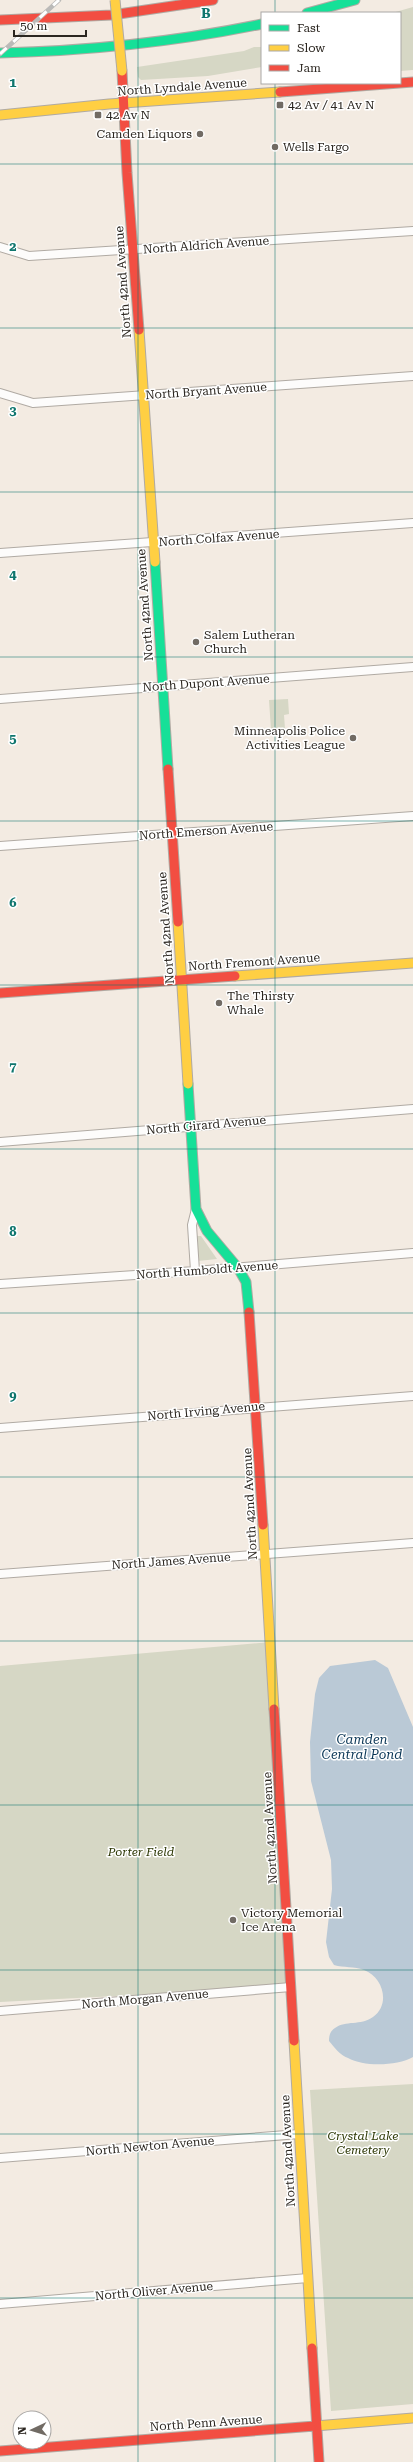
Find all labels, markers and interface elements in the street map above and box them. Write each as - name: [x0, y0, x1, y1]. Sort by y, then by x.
- text: B: [201, 6, 211, 21]
- scale bar: [14, 12, 86, 38]
- legend: [261, 12, 401, 84]
- text: 50 m: [20, 19, 47, 33]
- text: Fast: [297, 21, 321, 35]
- text: Slow: [297, 41, 325, 55]
- text: Jam: [297, 61, 321, 75]
- text: 1: [9, 75, 17, 90]
- street label: North Lyndale Avenue: [117, 75, 248, 99]
- place label: 42 Av / 41 Av N: [288, 98, 375, 112]
- marker: 42 Av / 41 Av N: [275, 100, 285, 110]
- place label: 42 Av N: [106, 108, 150, 122]
- marker: 42 Av N: [93, 110, 103, 120]
- place label: Camden Liquors: [97, 127, 192, 141]
- marker: Camden Liquors: [195, 129, 205, 139]
- place label: Wells Fargo: [283, 140, 349, 154]
- marker: Wells Fargo: [270, 142, 280, 152]
- street label: North 42nd Avenue: [112, 225, 134, 338]
- street label: North Aldrich Avenue: [142, 234, 270, 256]
- text: 2: [9, 239, 17, 254]
- street label: North Bryant Avenue: [145, 380, 268, 402]
- text: 3: [9, 403, 17, 418]
- street label: North Colfax Avenue: [158, 527, 280, 549]
- street label: North 42nd Avenue: [134, 548, 156, 661]
- text: 4: [9, 567, 17, 582]
- place label: Salem Lutheran Church: [204, 628, 295, 656]
- marker: Salem Lutheran Church: [191, 637, 201, 647]
- street label: North Dupont Avenue: [142, 672, 270, 694]
- place label: Minneapolis Police Activities League: [234, 724, 345, 752]
- text: 5: [9, 731, 17, 746]
- marker: Minneapolis Police Activities League: [348, 733, 358, 743]
- street label: North Emerson Avenue: [139, 819, 274, 843]
- street label: North 42nd Avenue: [155, 871, 177, 984]
- text: 6: [9, 895, 17, 910]
- street label: North Fremont Avenue: [188, 950, 321, 974]
- place label: The Thirsty Whale: [227, 989, 295, 1017]
- marker: The Thirsty Whale: [214, 998, 224, 1008]
- text: 7: [9, 1059, 17, 1074]
- street label: North Girard Avenue: [146, 1113, 267, 1137]
- text: 8: [9, 1224, 17, 1239]
- street label: North Humboldt Avenue: [135, 1258, 279, 1282]
- text: 9: [9, 1388, 17, 1403]
- street label: North Irving Avenue: [146, 1399, 266, 1423]
- street label: North 42nd Avenue: [240, 1447, 260, 1560]
- street label: North James Avenue: [111, 1550, 232, 1572]
- water label: Camden Central Pond: [322, 1732, 402, 1762]
- street label: North 42nd Avenue: [260, 1771, 280, 1884]
- park label: Porter Field: [107, 1845, 175, 1859]
- place label: Victory Memorial Ice Arena: [241, 1906, 342, 1934]
- marker: Victory Memorial Ice Arena: [228, 1915, 238, 1925]
- street label: North Morgan Avenue: [81, 1986, 210, 2012]
- street label: North 42nd Avenue: [278, 2094, 298, 2207]
- park label: Crystal Lake Cemetery: [328, 2129, 398, 2157]
- street label: North Newton Avenue: [85, 2133, 215, 2159]
- street label: North Oliver Avenue: [94, 2279, 214, 2303]
- north arrow: [12, 2410, 52, 2450]
- street label: North Penn Avenue: [149, 2412, 263, 2434]
- text: N: [16, 2425, 29, 2435]

